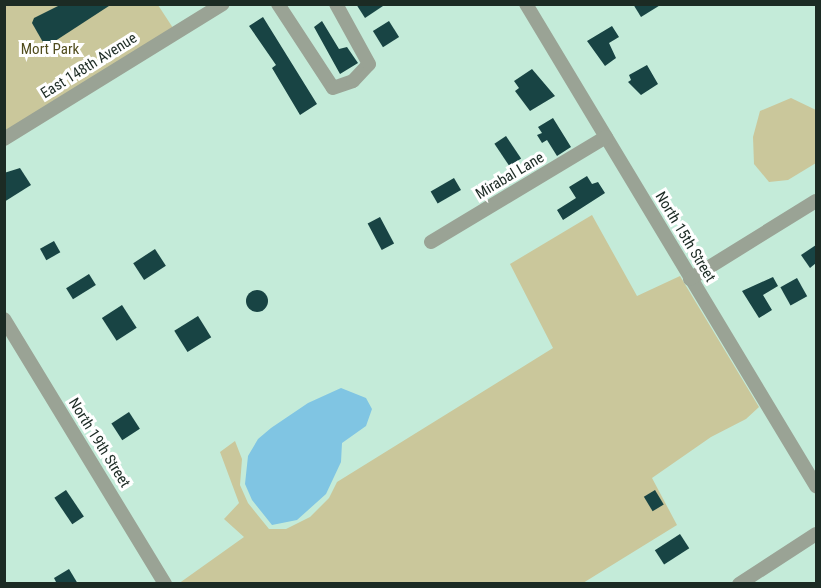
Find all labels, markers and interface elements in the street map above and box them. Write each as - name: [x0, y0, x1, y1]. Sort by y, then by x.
- street label: East 148th Avenue: [38, 29, 140, 103]
- park label: Mort Park: [21, 41, 79, 59]
- street label: Mirabal Lane: [473, 149, 547, 203]
- street label: North 15th Street: [651, 189, 719, 285]
- street label: North 19th Street: [64, 395, 134, 491]

